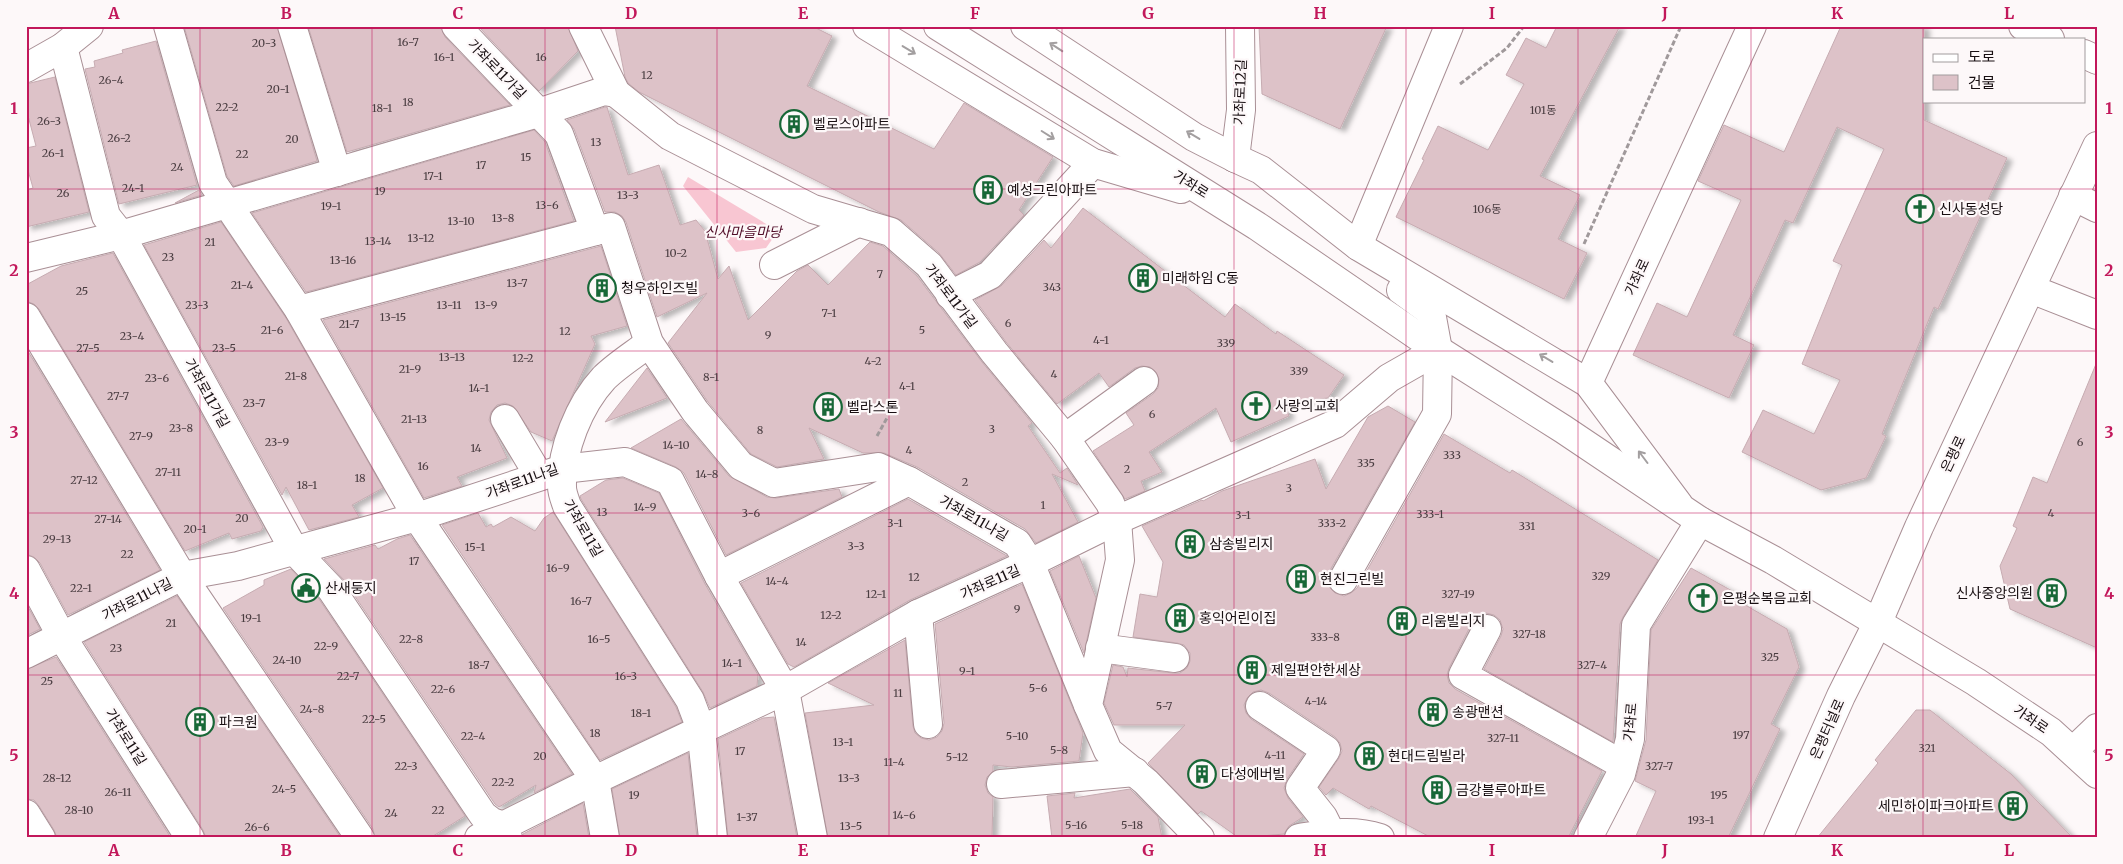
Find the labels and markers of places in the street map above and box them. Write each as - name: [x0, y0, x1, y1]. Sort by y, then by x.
- building icon: 벨로스아파트: [779, 109, 809, 139]
- place label: 벨로스아파트: [813, 115, 890, 133]
- building icon: 예성그린아파트: [973, 175, 1003, 205]
- place label: 예성그린아파트: [1007, 181, 1097, 199]
- church icon: 신사동성당: [1905, 194, 1935, 224]
- place label: 신사동성당: [1939, 200, 2004, 218]
- building icon: 미래하임 C동: [1128, 263, 1158, 293]
- place label: 미래하임 C동: [1162, 269, 1239, 287]
- building icon: 청우하인즈빌: [587, 273, 617, 303]
- place label: 청우하인즈빌: [621, 279, 698, 297]
- church icon: 사랑의교회: [1241, 391, 1271, 421]
- building icon: 벨라스톤: [813, 392, 843, 422]
- place label: 사랑의교회: [1275, 397, 1339, 415]
- place label: 벨라스톤: [847, 398, 899, 416]
- building icon: 삼송빌리지: [1175, 529, 1205, 559]
- place label: 삼송빌리지: [1209, 535, 1273, 553]
- building icon: 현진그린빌: [1286, 564, 1316, 594]
- place label: 현진그린빌: [1320, 570, 1384, 588]
- public building icon: 산새둥지: [291, 573, 321, 603]
- building icon: 신사중앙의원: [2037, 578, 2067, 608]
- place label: 산새둥지: [325, 579, 377, 597]
- church icon: 은평순복음교회: [1688, 583, 1718, 613]
- place label: 신사중앙의원: [1956, 584, 2033, 602]
- place label: 은평순복음교회: [1722, 589, 1812, 607]
- building icon: 홍익어린이집: [1165, 603, 1195, 633]
- building icon: 리움빌리지: [1387, 606, 1417, 636]
- place label: 홍익어린이집: [1199, 609, 1276, 627]
- place label: 리움빌리지: [1421, 612, 1485, 630]
- building icon: 제일편안한세상: [1237, 655, 1267, 685]
- place label: 제일편안한세상: [1271, 661, 1361, 679]
- building icon: 송광맨션: [1418, 697, 1448, 727]
- place label: 송광맨션: [1452, 703, 1504, 721]
- building icon: 파크원: [185, 707, 215, 737]
- place label: 파크원: [219, 713, 258, 731]
- building icon: 현대드림빌라: [1354, 741, 1384, 771]
- place label: 현대드림빌라: [1388, 747, 1465, 765]
- building icon: 다성에버빌: [1187, 759, 1217, 789]
- place label: 다성에버빌: [1221, 765, 1285, 783]
- building icon: 금강블루아파트: [1422, 775, 1452, 805]
- place label: 금강블루아파트: [1456, 781, 1546, 799]
- building icon: 세민하이파크아파트: [1998, 791, 2028, 821]
- place label: 세민하이파크아파트: [1878, 797, 1994, 815]

